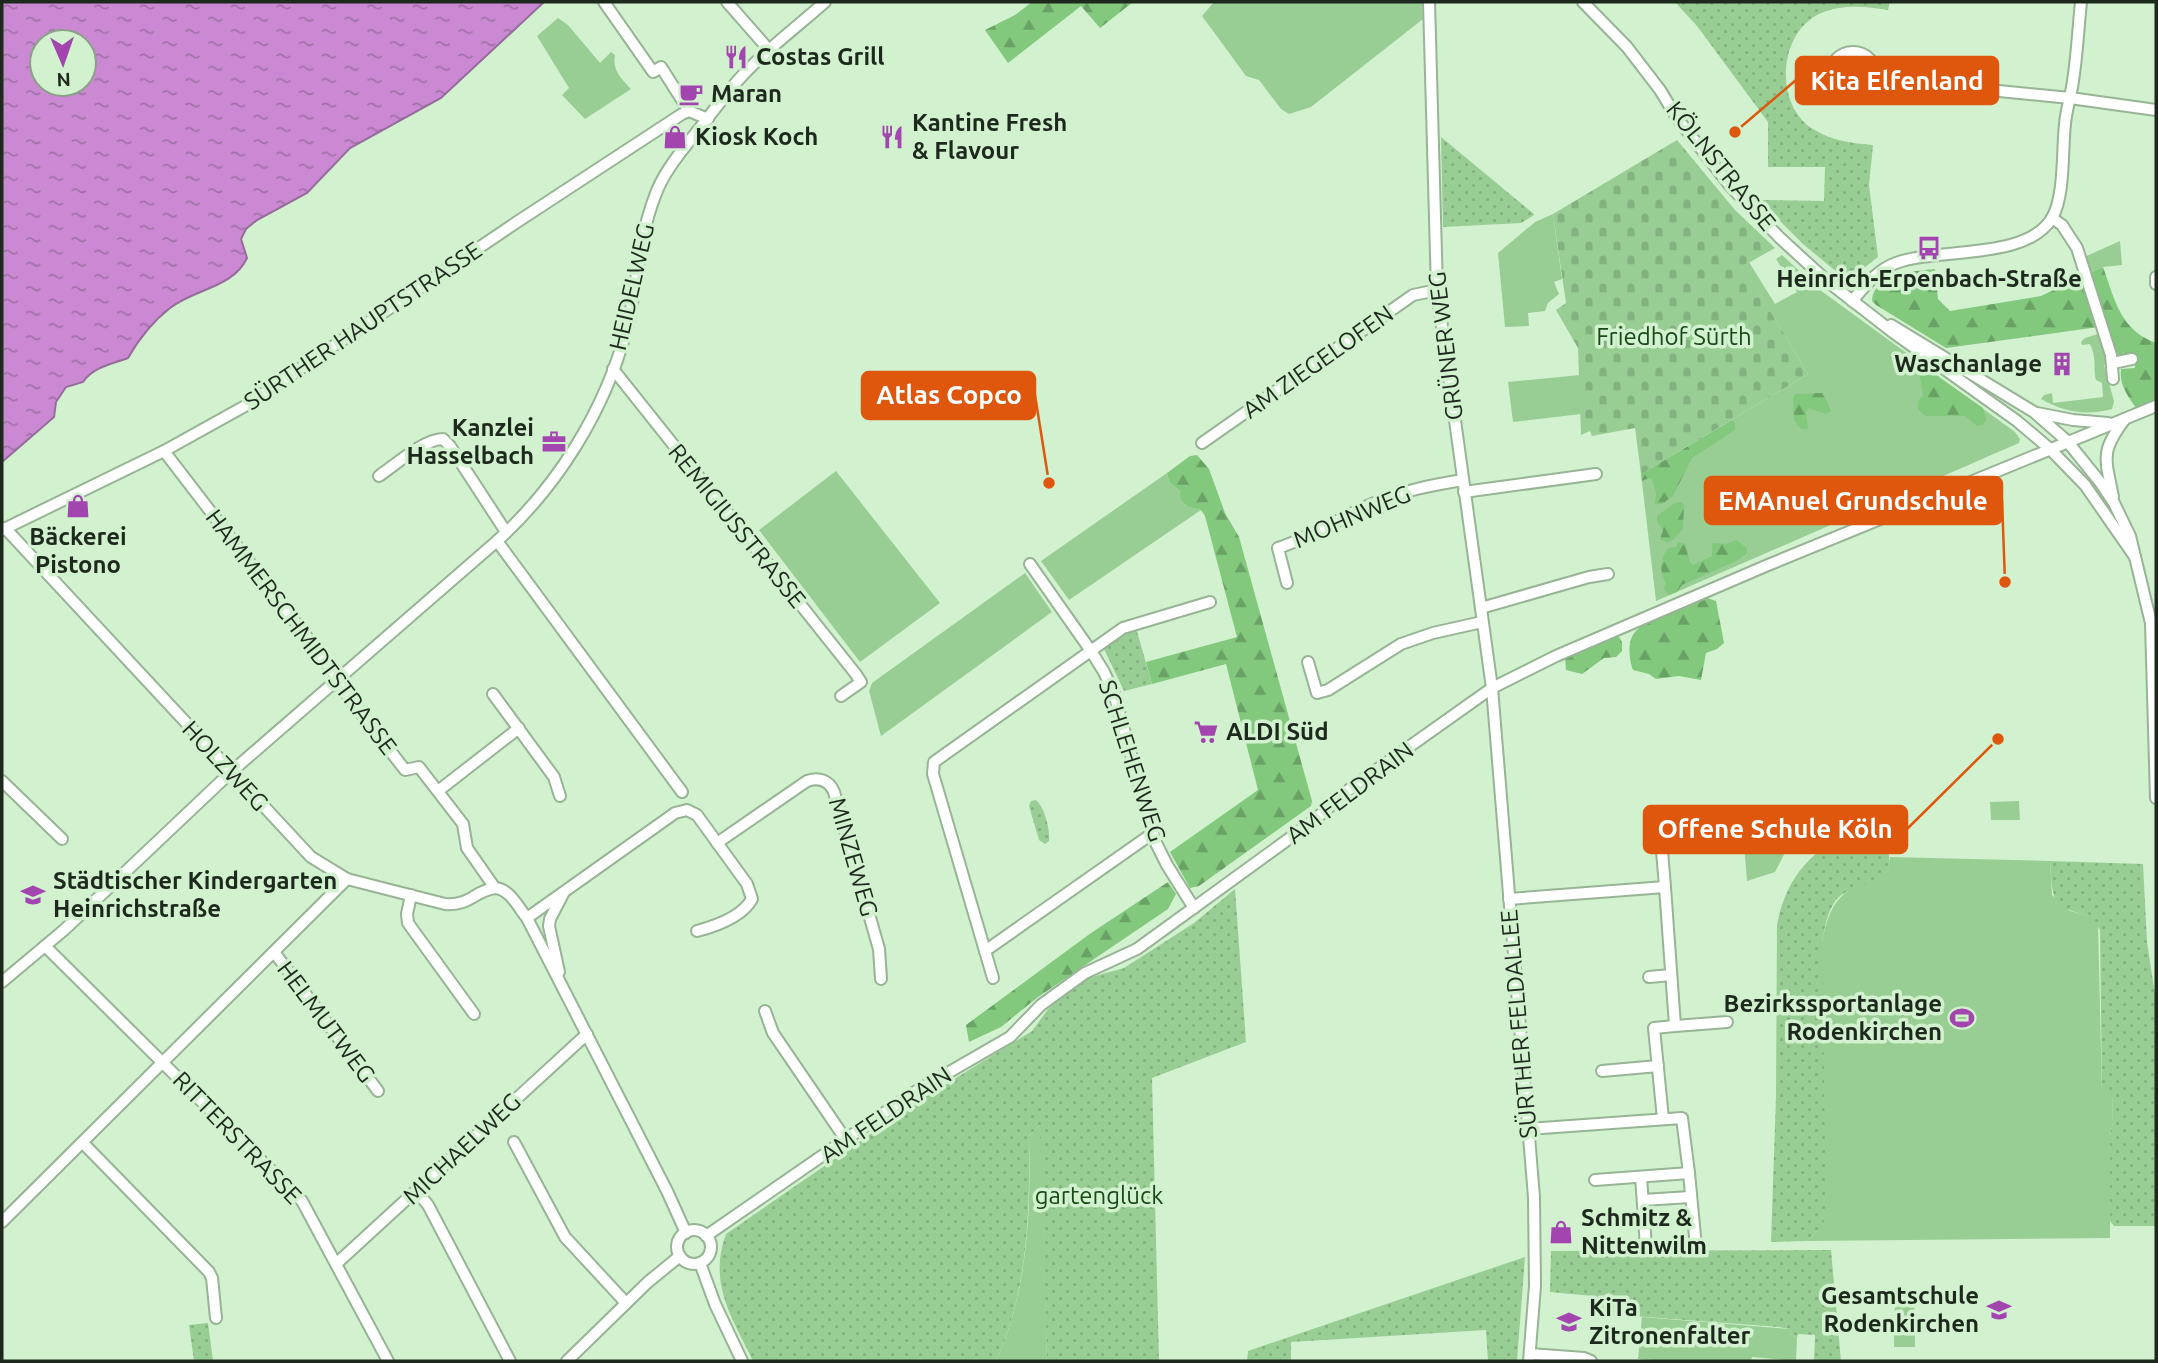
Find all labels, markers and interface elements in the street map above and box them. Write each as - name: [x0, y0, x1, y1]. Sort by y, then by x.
- north arrow: [28, 28, 98, 98]
- restaurant icon: Costas Grill: [722, 43, 750, 71]
- place label: Costas Grill: [756, 43, 885, 70]
- callout: Kita Elfenland: [1796, 57, 1998, 104]
- text: Kita Elfenland: [1810, 66, 1984, 95]
- text: N: [56, 69, 71, 91]
- cafe icon: Maran: [677, 80, 705, 108]
- place label: Maran: [711, 80, 782, 107]
- street label: KÖLNSTRASSE: [1661, 96, 1782, 236]
- place label: Kantine Fresh & Flavour: [912, 109, 1067, 164]
- shop icon: Kiosk Koch: [661, 123, 689, 151]
- place label: Kiosk Koch: [695, 123, 818, 150]
- restaurant icon: Kantine Fresh & Flavour: [878, 123, 906, 151]
- street label: HEIDELWEG: [604, 221, 659, 353]
- bus stop icon: Heinrich-Erpenbach-Straße: [1915, 234, 1943, 262]
- street label: SÜRTHER HAUPTSTRASSE: [239, 236, 487, 415]
- place label: Heinrich-Erpenbach-Straße: [1776, 265, 2082, 292]
- street label: GRÜNER WEG: [1423, 270, 1468, 422]
- street label: AM ZIEGELOFEN: [1237, 300, 1398, 424]
- park label: Friedhof Sürth: [1596, 323, 1752, 350]
- place label: Waschanlage: [1894, 350, 2042, 377]
- building icon: Waschanlage: [2048, 350, 2076, 378]
- callout: Atlas Copco: [862, 372, 1035, 419]
- text: Atlas Copco: [876, 380, 1022, 409]
- place label: Kanzlei Hasselbach: [407, 414, 534, 469]
- office icon: Kanzlei Hasselbach: [540, 428, 568, 456]
- street label: REMIGIUSSTRASSE: [663, 438, 812, 613]
- callout: EMAnuel Grundschule: [1705, 477, 2002, 524]
- street label: MOHNWEG: [1289, 480, 1414, 553]
- text: EMAnuel Grundschule: [1718, 486, 1988, 515]
- shop icon: Bäckerei Pistono: [64, 492, 92, 520]
- street label: HAMMERSCHMIDTSTRASSE: [200, 504, 402, 759]
- place label: Bäckerei Pistono: [29, 523, 127, 578]
- street label: SCHLEHENWEG: [1094, 677, 1171, 845]
- street label: HOLZWEG: [177, 715, 274, 816]
- supermarket icon: ALDI Süd: [1192, 718, 1220, 746]
- place label: ALDI Süd: [1226, 718, 1329, 745]
- street label: AM FELDRAIN: [1281, 736, 1418, 849]
- street label: MINZEWEG: [824, 794, 883, 919]
- callout: Offene Schule Köln: [1644, 806, 1907, 853]
- text: Offene Schule Köln: [1657, 814, 1893, 843]
- place label: Städtischer Kindergarten Heinrichstraße: [53, 867, 337, 922]
- school or university icon: Städtischer Kindergarten Heinrichstraße: [19, 881, 47, 909]
- street label: SÜRTHER FELDALLEE: [1495, 908, 1542, 1140]
- street label: HELMUTWEG: [272, 956, 381, 1088]
- place label: Bezirkssportanlage Rodenkirchen: [1724, 990, 1942, 1045]
- sports icon: Bezirkssportanlage Rodenkirchen: [1948, 1004, 1976, 1032]
- street label: AM FELDRAIN: [815, 1061, 956, 1168]
- street label: RITTERSTRASSE: [168, 1066, 307, 1209]
- street label: MICHAELWEG: [398, 1088, 526, 1210]
- park label: gartenglück: [1035, 1182, 1163, 1209]
- place label: Schmitz & Nittenwilm: [1581, 1204, 1707, 1259]
- shop icon: Schmitz & Nittenwilm: [1547, 1218, 1575, 1246]
- place label: Gesamtschule Rodenkirchen: [1821, 1282, 1979, 1337]
- place label: KiTa Zitronenfalter: [1589, 1294, 1750, 1349]
- school or university icon: Gesamtschule Rodenkirchen: [1985, 1296, 2013, 1324]
- school or university icon: KiTa Zitronenfalter: [1555, 1308, 1583, 1336]

